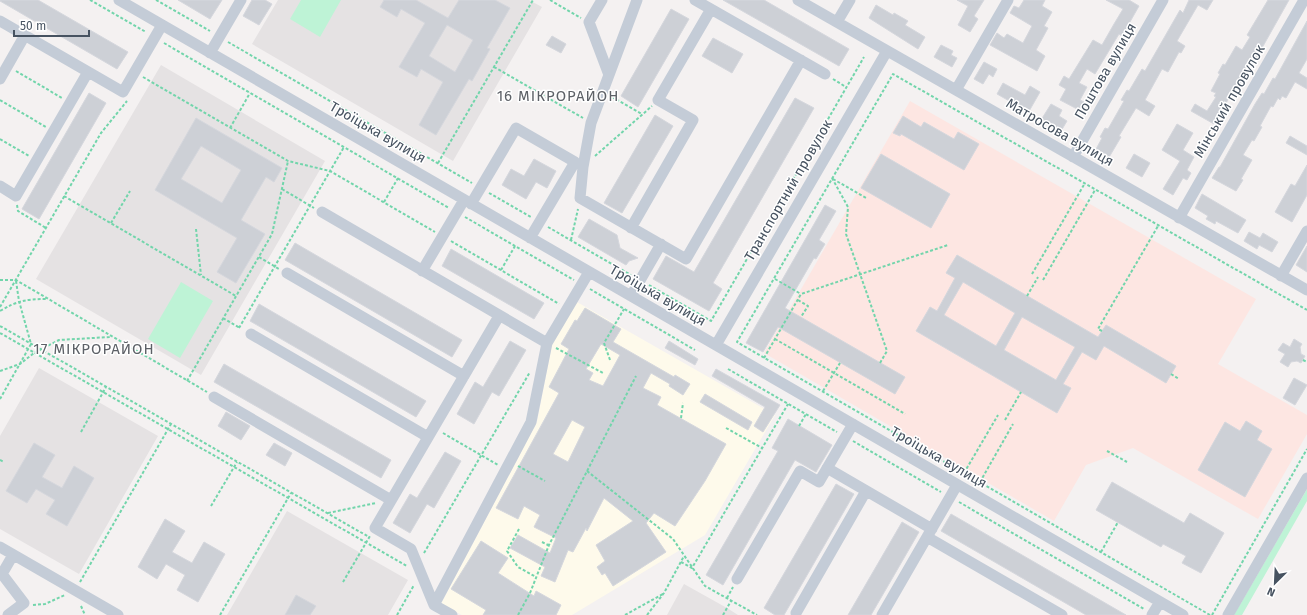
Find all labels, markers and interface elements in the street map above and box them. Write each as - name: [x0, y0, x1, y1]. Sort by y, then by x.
- scale bar: [14, 12, 89, 38]
- text: 50 m: [20, 19, 46, 33]
- street label: Поштова вулиця: [1071, 20, 1140, 123]
- street label: Мінський провулок: [1190, 41, 1269, 161]
- district label: 16 МІКРОРАЙОН: [497, 87, 619, 105]
- street label: Матросова вулиця: [1003, 95, 1117, 170]
- street label: Троїцька вулиця: [327, 98, 429, 167]
- street label: Транспортний провулок: [741, 116, 836, 264]
- street label: Троїцька вулиця: [607, 261, 709, 330]
- district label: 17 МІКРОРАЙОН: [33, 340, 155, 358]
- street label: Троїцька вулиця: [888, 423, 990, 492]
- north arrow: [1255, 563, 1295, 603]
- text: N: [1265, 584, 1277, 599]

